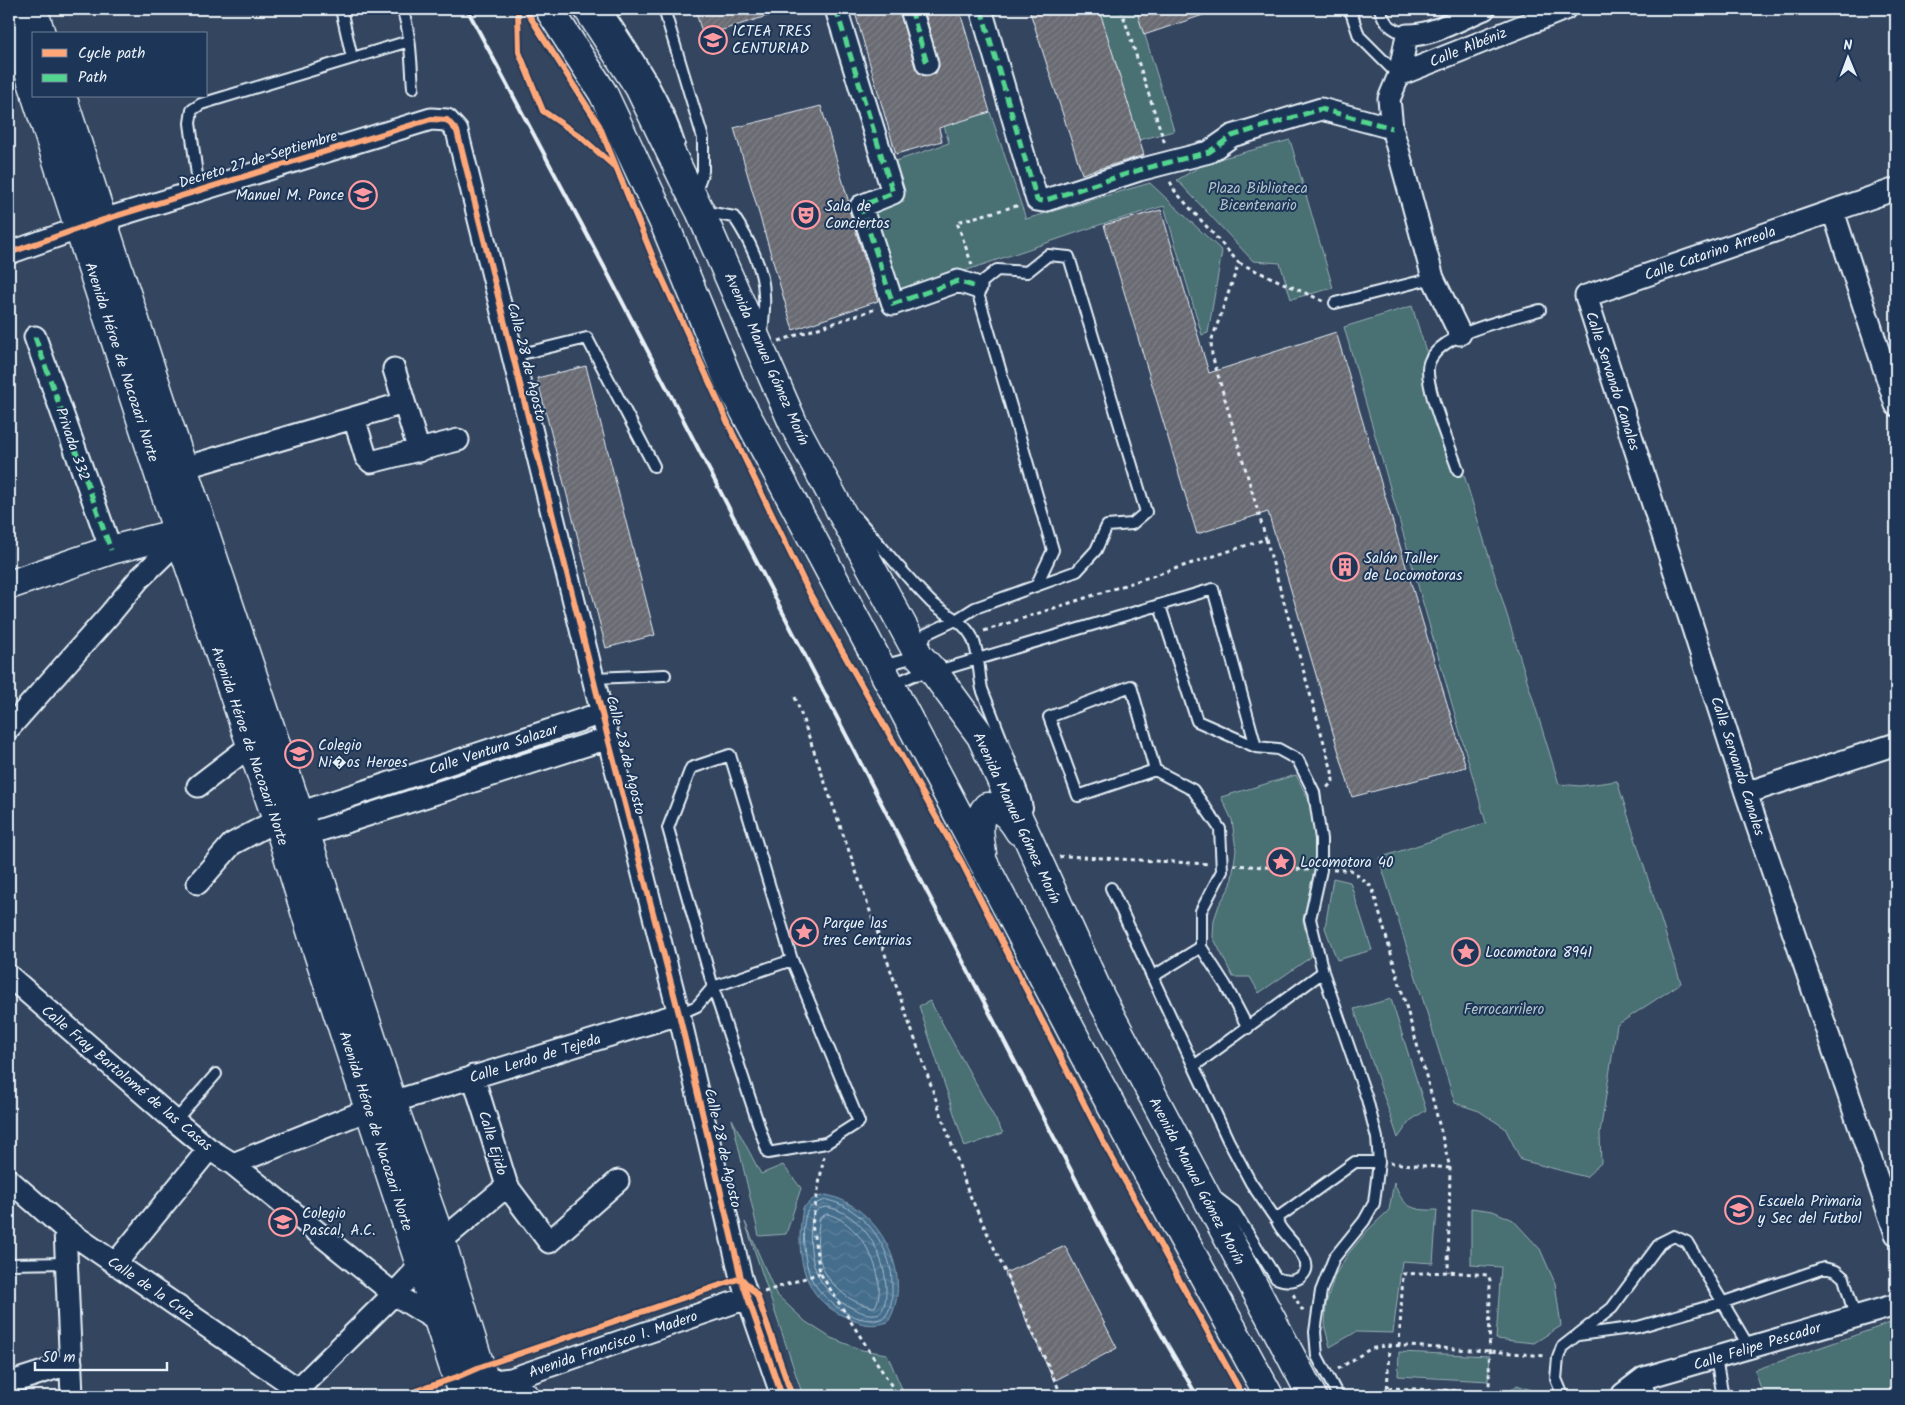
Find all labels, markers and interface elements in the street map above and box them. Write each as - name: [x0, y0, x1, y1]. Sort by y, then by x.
- place label: ICTEA TRES CENTURIAD: [732, 20, 811, 61]
- street label: Calle Albéniz: [1426, 21, 1511, 74]
- school or university icon: ICTEA TRES CENTURIAD: [698, 25, 728, 55]
- legend: [32, 32, 208, 98]
- north arrow: [1822, 32, 1872, 82]
- text: N: [1843, 35, 1853, 57]
- text: Cycle path: [78, 42, 145, 66]
- text: Path: [78, 66, 107, 90]
- street label: Decreto 27 de Septiembre: [176, 124, 341, 196]
- park label: Plaza Biblioteca Bicentenario: [1208, 177, 1308, 218]
- school or university icon: Manuel M. Ponce: [348, 180, 378, 210]
- place label: Manuel M. Ponce: [236, 184, 344, 208]
- place label: Sala de Conciertos: [825, 195, 890, 236]
- theatre icon: Sala de Conciertos: [791, 200, 821, 230]
- street label: Calle Catarino Arreola: [1641, 220, 1779, 288]
- street label: Avenida Héroe de Nacozari Norte: [77, 259, 165, 466]
- street label: Avenida Manuel Gómez Morín: [717, 269, 815, 450]
- street label: Calle 28 de Agosto: [500, 300, 552, 425]
- street label: Calle Servando Canales: [1578, 308, 1646, 455]
- street label: Privada 332: [48, 404, 96, 484]
- place label: Salón Taller de Locomotoras: [1364, 547, 1463, 588]
- building icon: Salón Taller de Locomotoras: [1330, 552, 1360, 582]
- street label: Avenida Héroe de Nacozari Norte: [204, 644, 295, 849]
- street label: Calle 28 de Agosto: [599, 693, 651, 818]
- street label: Calle Servando Canales: [1703, 693, 1771, 840]
- street label: Calle Ventura Salazar: [426, 717, 562, 782]
- street label: Avenida Manuel Gómez Morín: [966, 729, 1067, 908]
- place label: Colegio Ni�os Heroes: [318, 734, 408, 775]
- school or university icon: Colegio Ni�os Heroes: [284, 739, 314, 769]
- place icon: Locomotora 40: [1266, 847, 1296, 877]
- place label: Locomotora 40: [1300, 851, 1394, 875]
- place label: Parque las tres Centurias: [823, 912, 912, 953]
- place icon: Parque las tres Centurias: [789, 917, 819, 947]
- place icon: Locomotora 8941: [1451, 937, 1481, 967]
- place label: Locomotora 8941: [1485, 941, 1592, 965]
- park label: Ferrocarrilero: [1464, 998, 1545, 1022]
- street label: Calle Fray Bartolomé de las Casas: [35, 1000, 218, 1158]
- street label: Avenida Héroe de Nacozari Norte: [331, 1028, 419, 1235]
- street label: Calle Lerdo de Tejeda: [467, 1028, 604, 1090]
- street label: Calle 28 de Agosto: [697, 1086, 748, 1211]
- street label: Avenida Manuel Gómez Morín: [1142, 1093, 1251, 1270]
- street label: Calle Ejido: [471, 1108, 513, 1179]
- place label: Escuela Primaria y Sec del Futbol: [1757, 1190, 1862, 1231]
- school or university icon: Escuela Primaria y Sec del Futbol: [1724, 1195, 1754, 1225]
- place label: Colegio Pascal, A.C.: [302, 1202, 376, 1243]
- school or university icon: Colegio Pascal, A.C.: [268, 1207, 298, 1237]
- street label: Calle de la Cruz: [102, 1251, 199, 1327]
- street label: Avenida Francisco I. Madero: [526, 1305, 701, 1385]
- street label: Calle Felipe Pescador: [1691, 1316, 1825, 1378]
- scale bar: [35, 1340, 168, 1372]
- text: 50 m: [42, 1346, 76, 1370]

